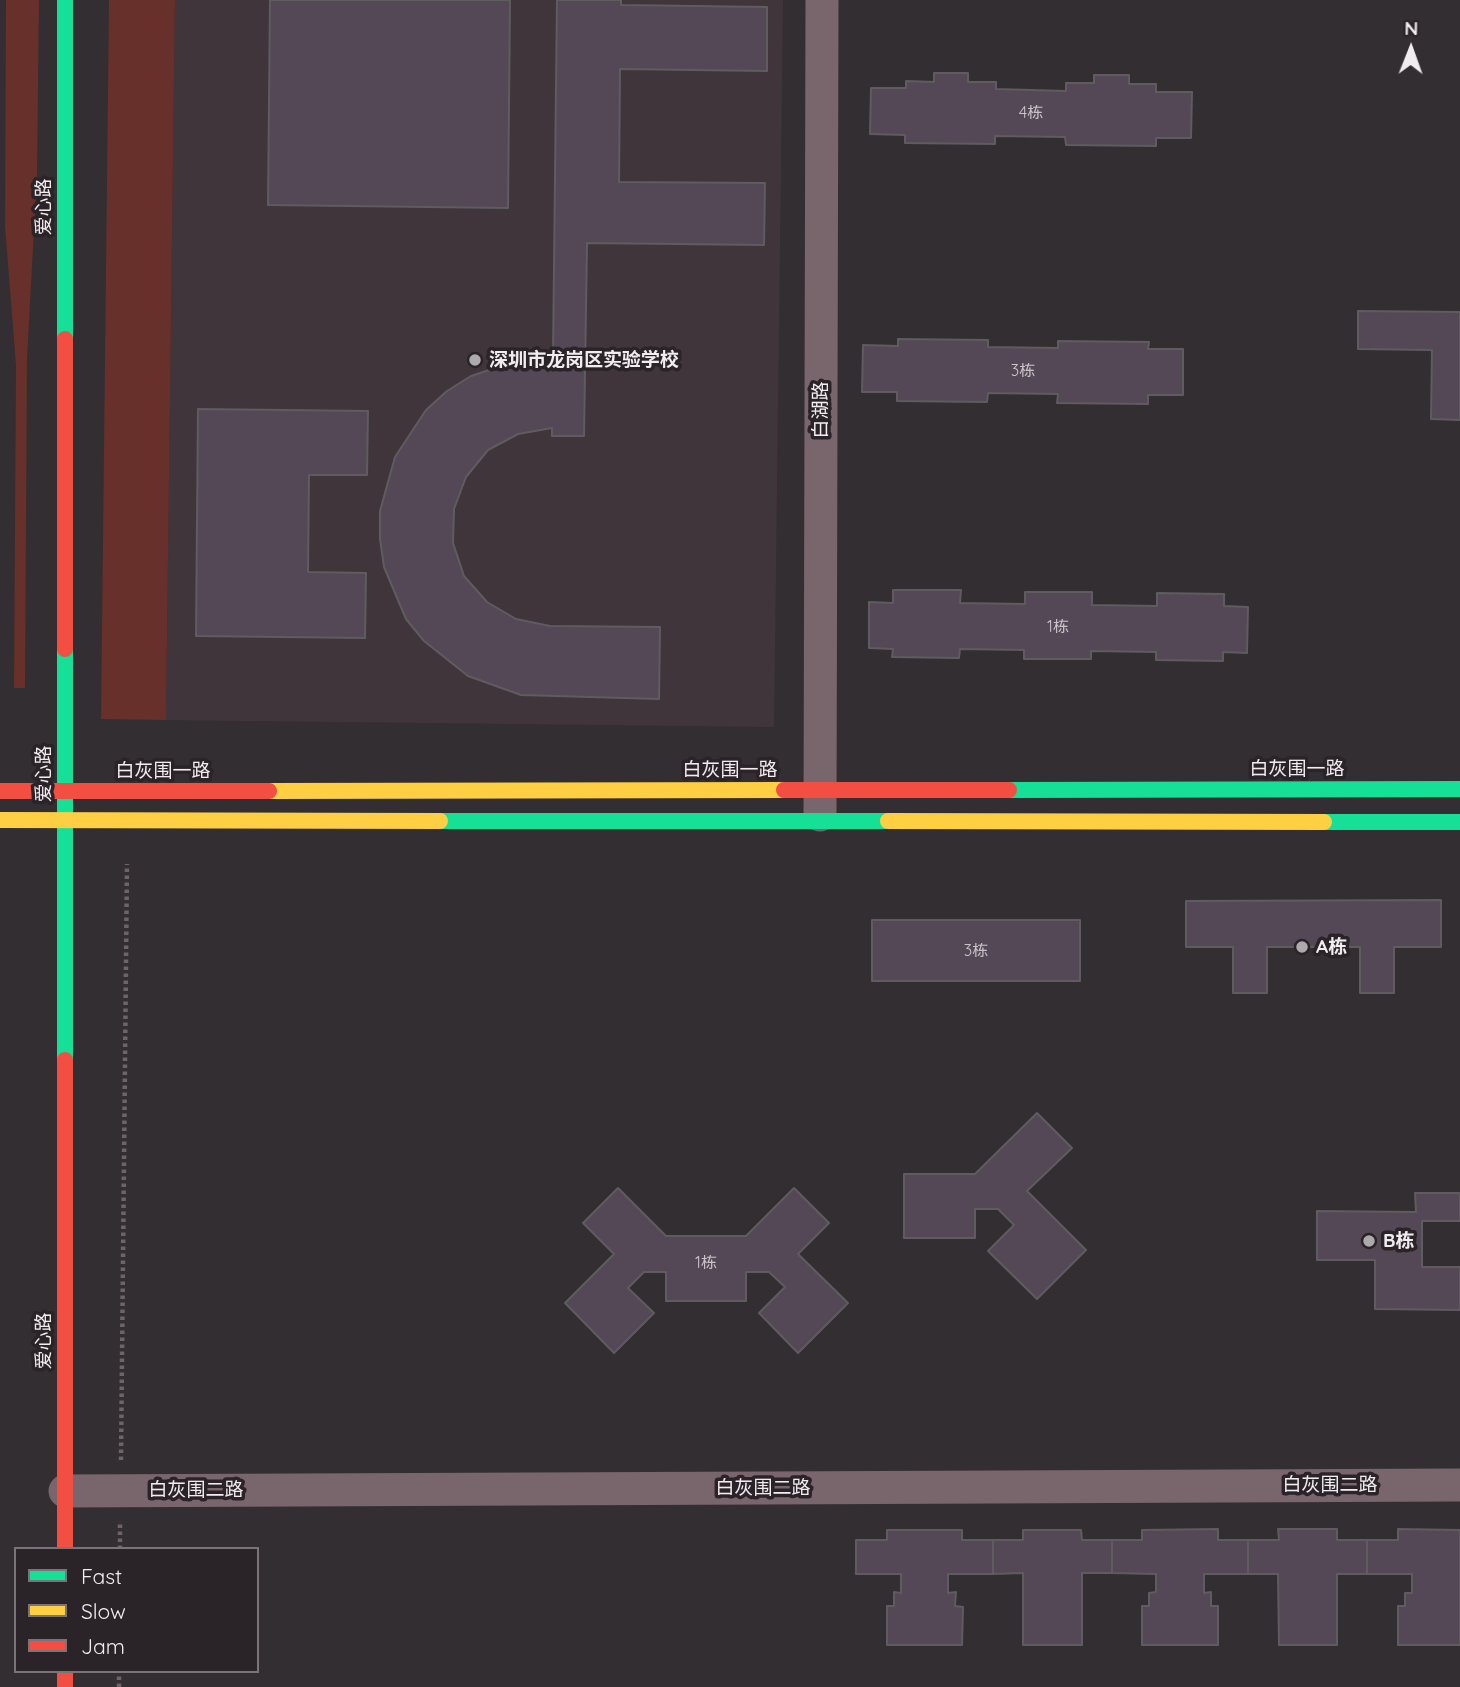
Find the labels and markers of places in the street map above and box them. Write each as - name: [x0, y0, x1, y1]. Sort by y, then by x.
- place label: 深圳市龙岗区实验学校: [489, 349, 679, 371]
- marker: 深圳市龙岗区实验学校: [467, 352, 483, 368]
- place label: A栋: [1316, 936, 1347, 958]
- marker: A栋: [1294, 939, 1310, 955]
- place label: B栋: [1383, 1230, 1414, 1252]
- marker: B栋: [1361, 1233, 1377, 1249]

